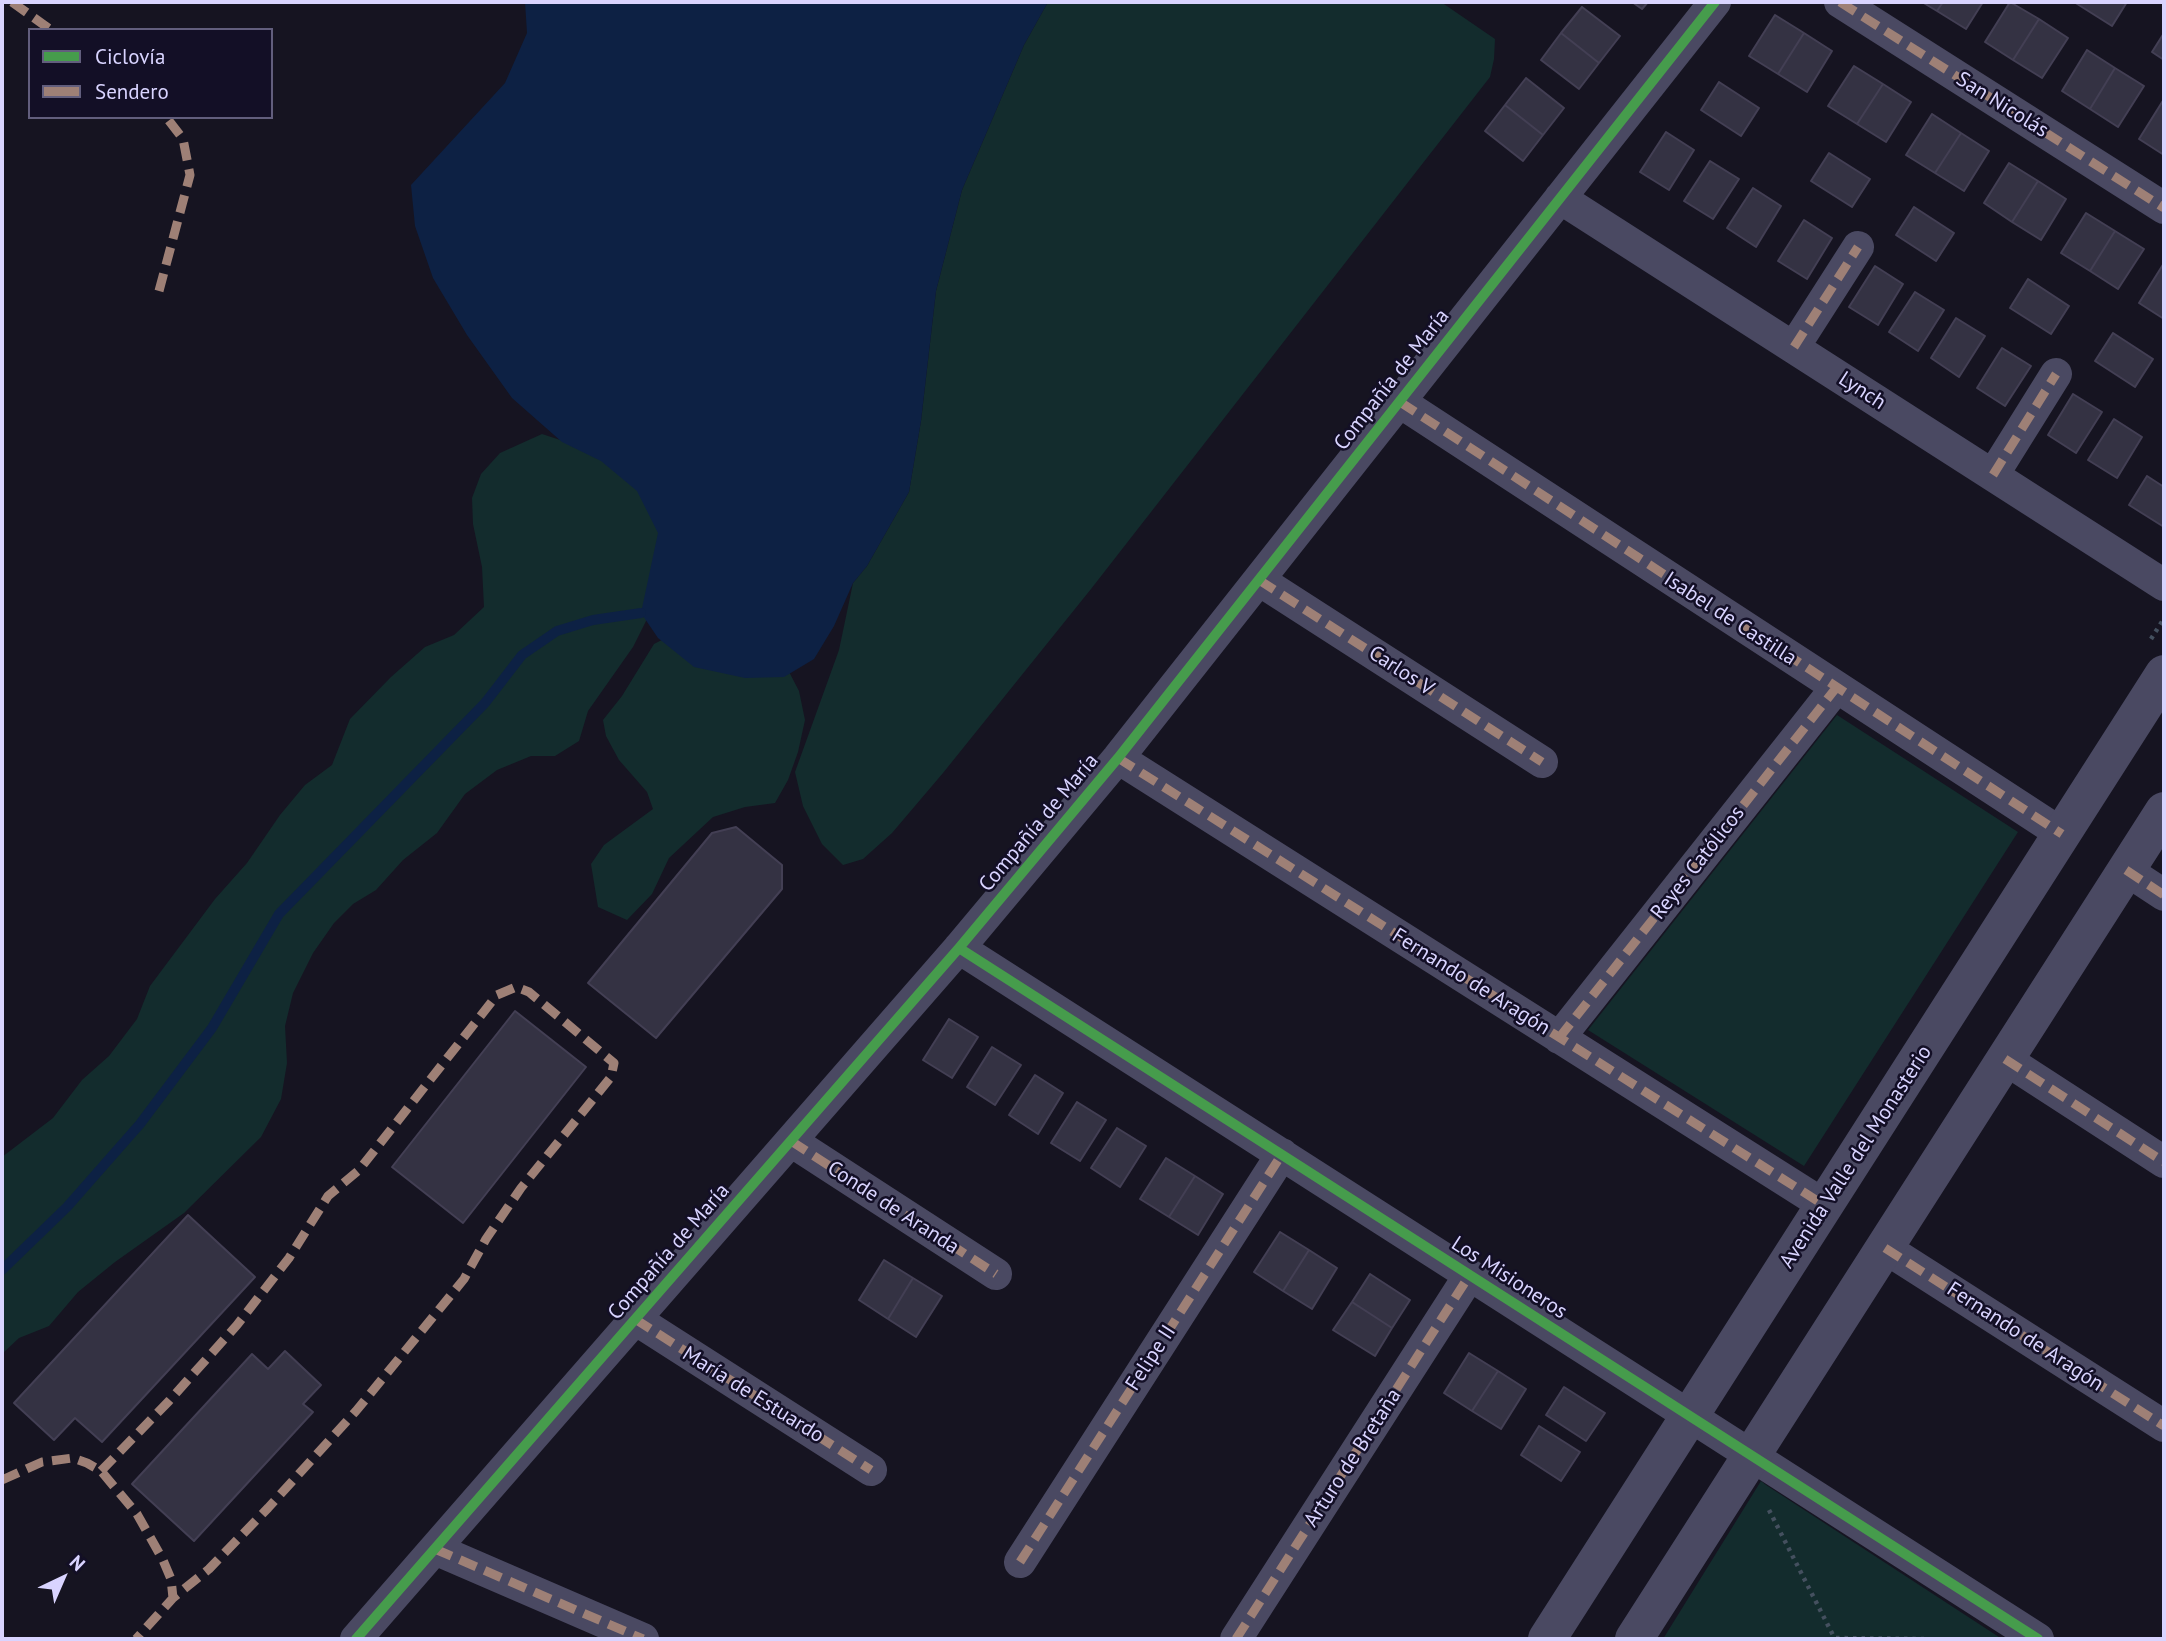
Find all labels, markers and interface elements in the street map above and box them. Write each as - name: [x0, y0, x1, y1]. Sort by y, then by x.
- legend: [28, 28, 273, 119]
- text: Ciclovía: [95, 43, 165, 70]
- street label: San Nicolás: [1951, 67, 2053, 143]
- text: Sendero: [95, 78, 169, 105]
- street label: Compañía de María: [1329, 304, 1455, 456]
- street label: Lynch: [1834, 367, 1890, 415]
- street label: Isabel de Castilla: [1659, 567, 1801, 671]
- street label: Carlos V: [1364, 641, 1438, 701]
- street label: Compañía de María: [974, 749, 1104, 897]
- street label: Reyes Católicos: [1646, 801, 1750, 925]
- street label: Fernando de Aragón: [1387, 923, 1555, 1041]
- street label: Avenida Valle del Monasterio: [1775, 1041, 1937, 1273]
- street label: Conde de Aranda: [822, 1156, 964, 1260]
- street label: Compañía de María: [603, 1179, 735, 1325]
- street label: Los Misioneros: [1447, 1231, 1571, 1325]
- street label: Fernando de Aragón: [1942, 1277, 2108, 1397]
- street label: Felipe II: [1121, 1320, 1181, 1396]
- street label: María de Estuardo: [678, 1341, 828, 1449]
- street label: Arturo de Bretaña: [1299, 1384, 1407, 1532]
- north arrow: [28, 1543, 98, 1613]
- text: N: [65, 1550, 90, 1576]

